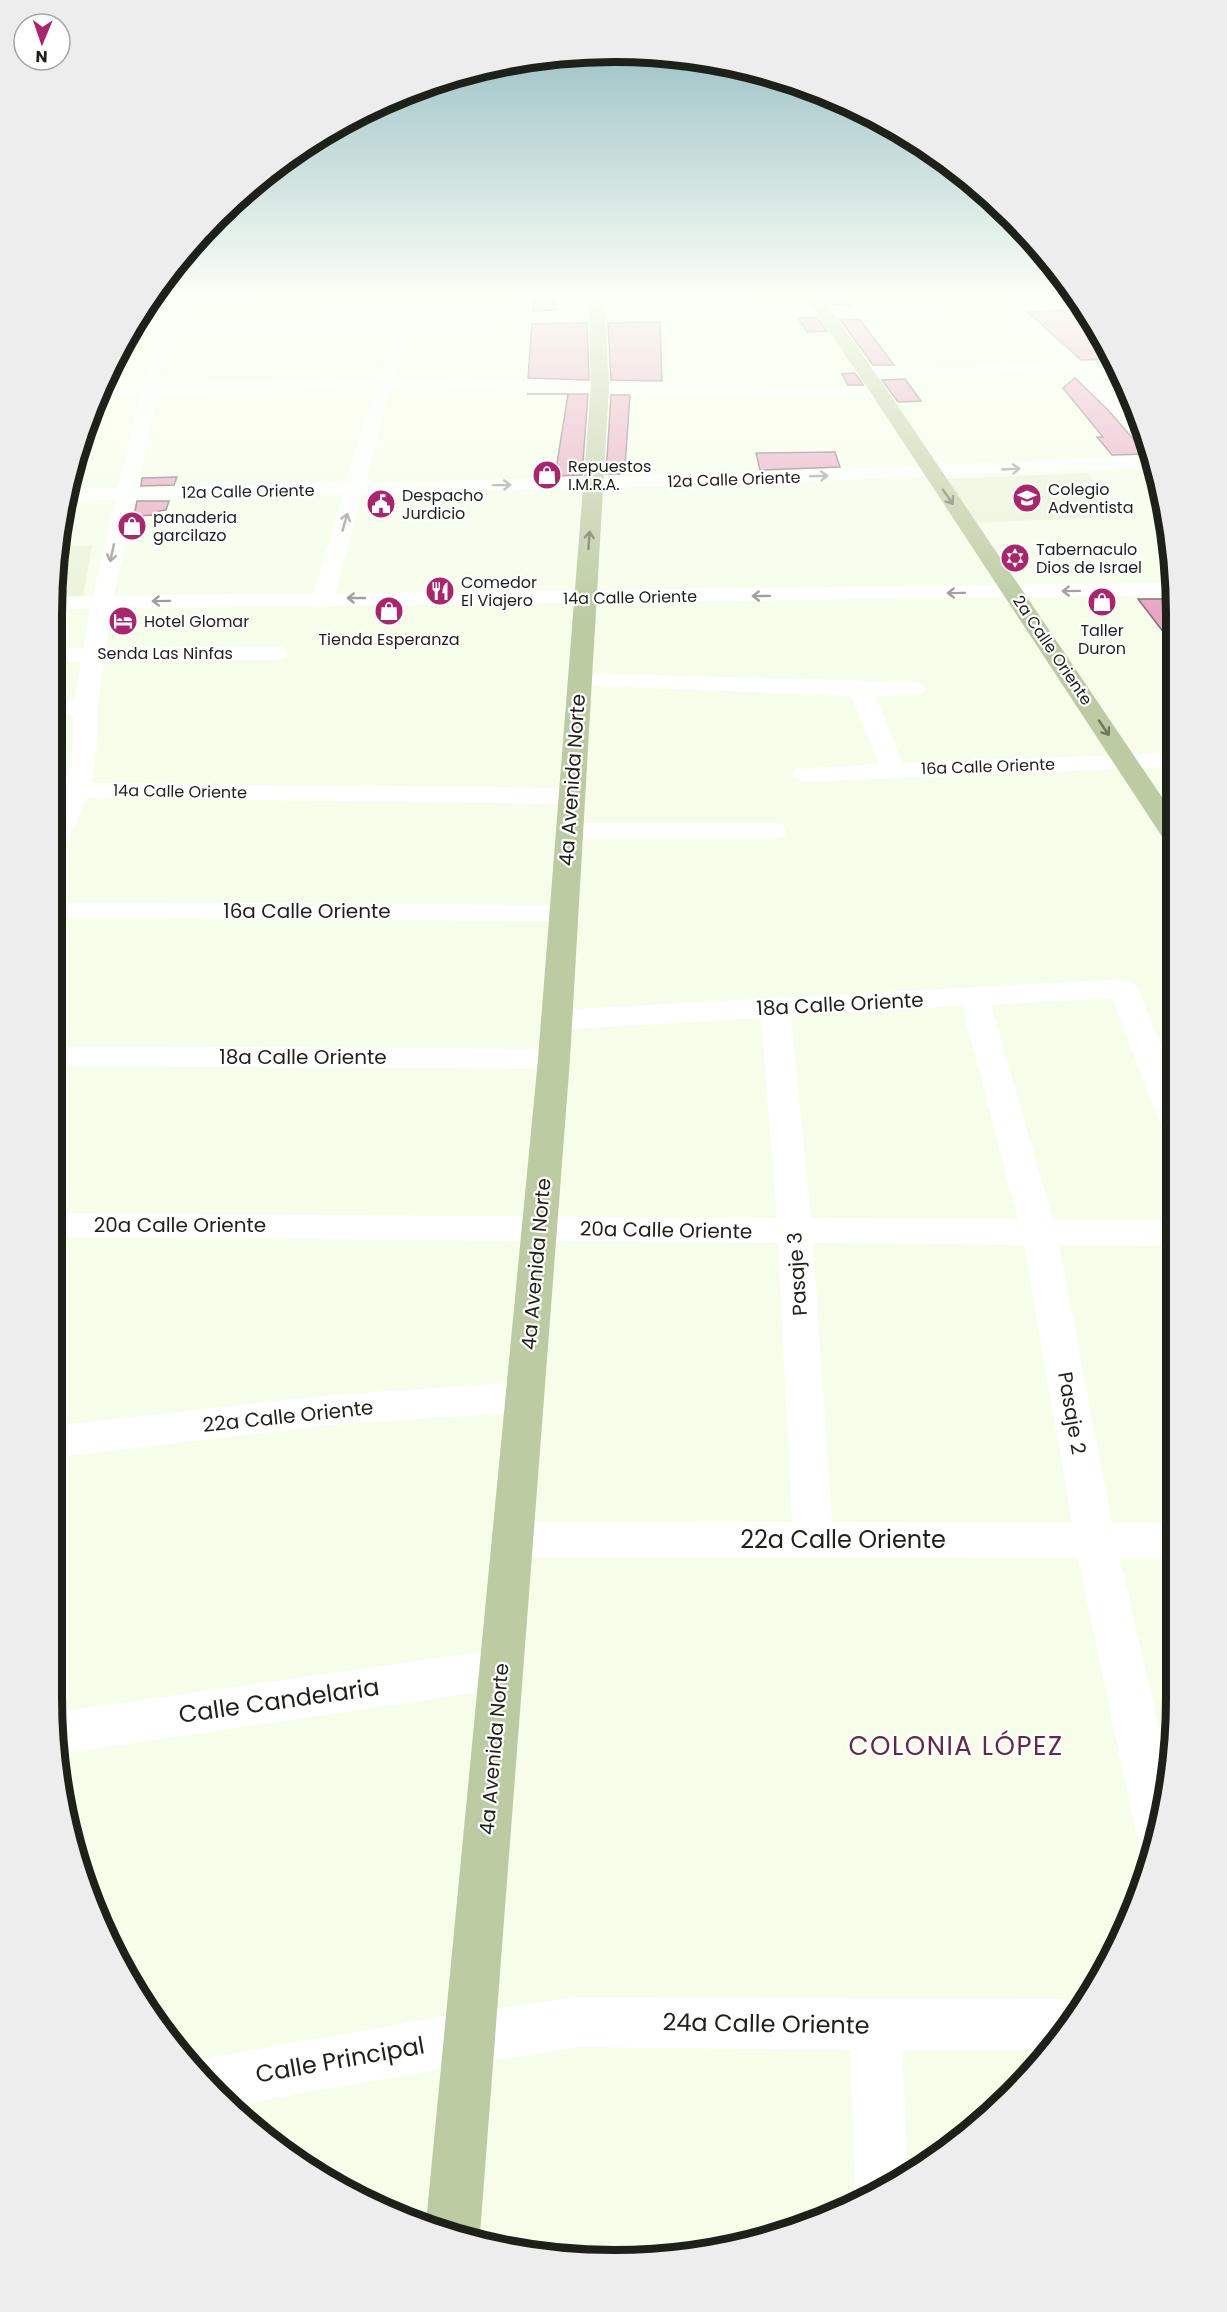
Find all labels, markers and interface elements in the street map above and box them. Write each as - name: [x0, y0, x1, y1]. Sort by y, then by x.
- north arrow: [12, 12, 72, 72]
- text: N: [35, 45, 48, 68]
- place label: Repuestos I.M.R.A.: [568, 455, 651, 496]
- shop icon: Repuestos I.M.R.A.: [531, 459, 563, 491]
- one-way arrow: [1001, 464, 1021, 475]
- street label: 12a Calle Oriente: [667, 466, 801, 493]
- one-way arrow: [809, 471, 829, 482]
- place label: Colegio Adventista: [1048, 478, 1134, 519]
- street label: 12a Calle Oriente: [181, 479, 315, 504]
- one-way arrow: [492, 480, 512, 491]
- school or university icon: Colegio Adventista: [1011, 482, 1043, 514]
- place label: Despacho Jurdicio: [402, 484, 483, 525]
- public building icon: Despacho Jurdicio: [365, 488, 397, 520]
- one-way arrow: [942, 488, 954, 504]
- place label: panaderia garcilazo: [153, 506, 237, 547]
- shop icon: panaderia garcilazo: [116, 510, 148, 542]
- one-way arrow: [340, 513, 351, 532]
- one-way arrow: [584, 530, 595, 550]
- place label: Tabernaculo Dios de Israel: [1036, 538, 1142, 579]
- synagogue icon: Tabernaculo Dios de Israel: [999, 542, 1031, 574]
- one-way arrow: [106, 543, 118, 562]
- place label: Comedor El Viajero: [461, 571, 537, 612]
- restaurant icon: Comedor El Viajero: [424, 575, 456, 607]
- street label: 14a Calle Oriente: [563, 585, 697, 610]
- one-way arrow: [1061, 585, 1081, 597]
- shop icon: Taller Duron: [1086, 586, 1118, 618]
- one-way arrow: [946, 587, 966, 599]
- one-way arrow: [751, 590, 771, 602]
- street label: 2a Calle Oriente: [1007, 591, 1098, 710]
- one-way arrow: [346, 592, 366, 604]
- one-way arrow: [151, 595, 171, 607]
- shop icon: Tienda Esperanza: [373, 595, 405, 627]
- hotel icon: Hotel Glomar: [107, 605, 139, 637]
- place label: Hotel Glomar: [144, 610, 249, 633]
- place label: Taller Duron: [1078, 619, 1126, 660]
- place label: Tienda Esperanza: [318, 628, 460, 651]
- street label: Senda Las Ninfas: [97, 642, 233, 665]
- street label: 4a Avenida Norte: [552, 693, 592, 867]
- one-way arrow: [1098, 719, 1110, 736]
- street label: 16a Calle Oriente: [921, 753, 1055, 780]
- street label: 14a Calle Oriente: [113, 779, 247, 804]
- street label: 16a Calle Oriente: [223, 897, 391, 925]
- street label: 18a Calle Oriente: [756, 986, 924, 1022]
- street label: 18a Calle Oriente: [219, 1043, 387, 1071]
- street label: 4a Avenida Norte: [515, 1177, 557, 1351]
- street label: 20a Calle Oriente: [94, 1211, 266, 1239]
- street label: 20a Calle Oriente: [580, 1214, 752, 1246]
- street label: Pasaje 3: [780, 1231, 814, 1317]
- street label: Pasaje 2: [1051, 1370, 1093, 1456]
- street label: 22a Calle Oriente: [201, 1393, 375, 1439]
- street label: 22a Calle Oriente: [740, 1523, 946, 1556]
- street label: 4a Avenida Norte: [473, 1662, 515, 1836]
- street label: Calle Candelaria: [176, 1670, 381, 1731]
- district label: COLONIA LÓPEZ: [849, 1728, 1063, 1764]
- street label: 24a Calle Oriente: [662, 2005, 870, 2042]
- street label: Calle Principal: [253, 2028, 427, 2091]

